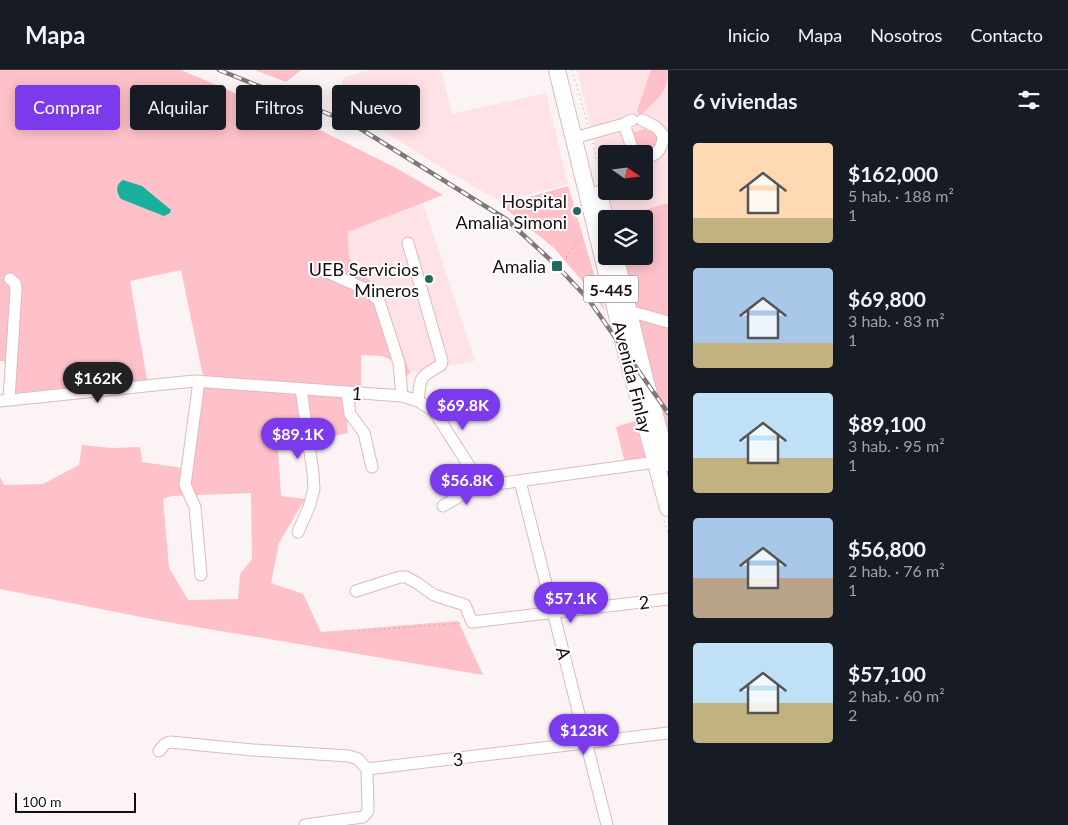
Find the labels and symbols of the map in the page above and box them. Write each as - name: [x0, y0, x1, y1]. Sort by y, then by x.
- north arrow: [598, 145, 652, 200]
- place label: Hospital Amalia Simoni: [456, 190, 567, 233]
- marker: Hospital Amalia Simoni: [571, 205, 583, 217]
- place label: Amalia: [493, 255, 546, 277]
- place label: UEB Servicios Mineros: [309, 258, 419, 301]
- marker: Amalia: [550, 259, 564, 273]
- marker: UEB Servicios Mineros: [423, 273, 435, 285]
- road number: 5-445: [584, 275, 638, 302]
- street label: Avenida Finlay: [608, 319, 658, 436]
- pin: $162K: [63, 362, 133, 404]
- street label: 1: [351, 382, 363, 404]
- pin: $69.8K: [422, 388, 504, 431]
- pin: $89.1K: [257, 418, 339, 460]
- pin: $56.8K: [426, 464, 508, 506]
- pin: $57.1K: [530, 582, 612, 624]
- street label: 2: [637, 590, 651, 614]
- street label: A: [552, 644, 576, 662]
- pin: $123K: [549, 714, 619, 756]
- street label: 3: [452, 748, 464, 770]
- scale bar: [15, 790, 136, 813]

